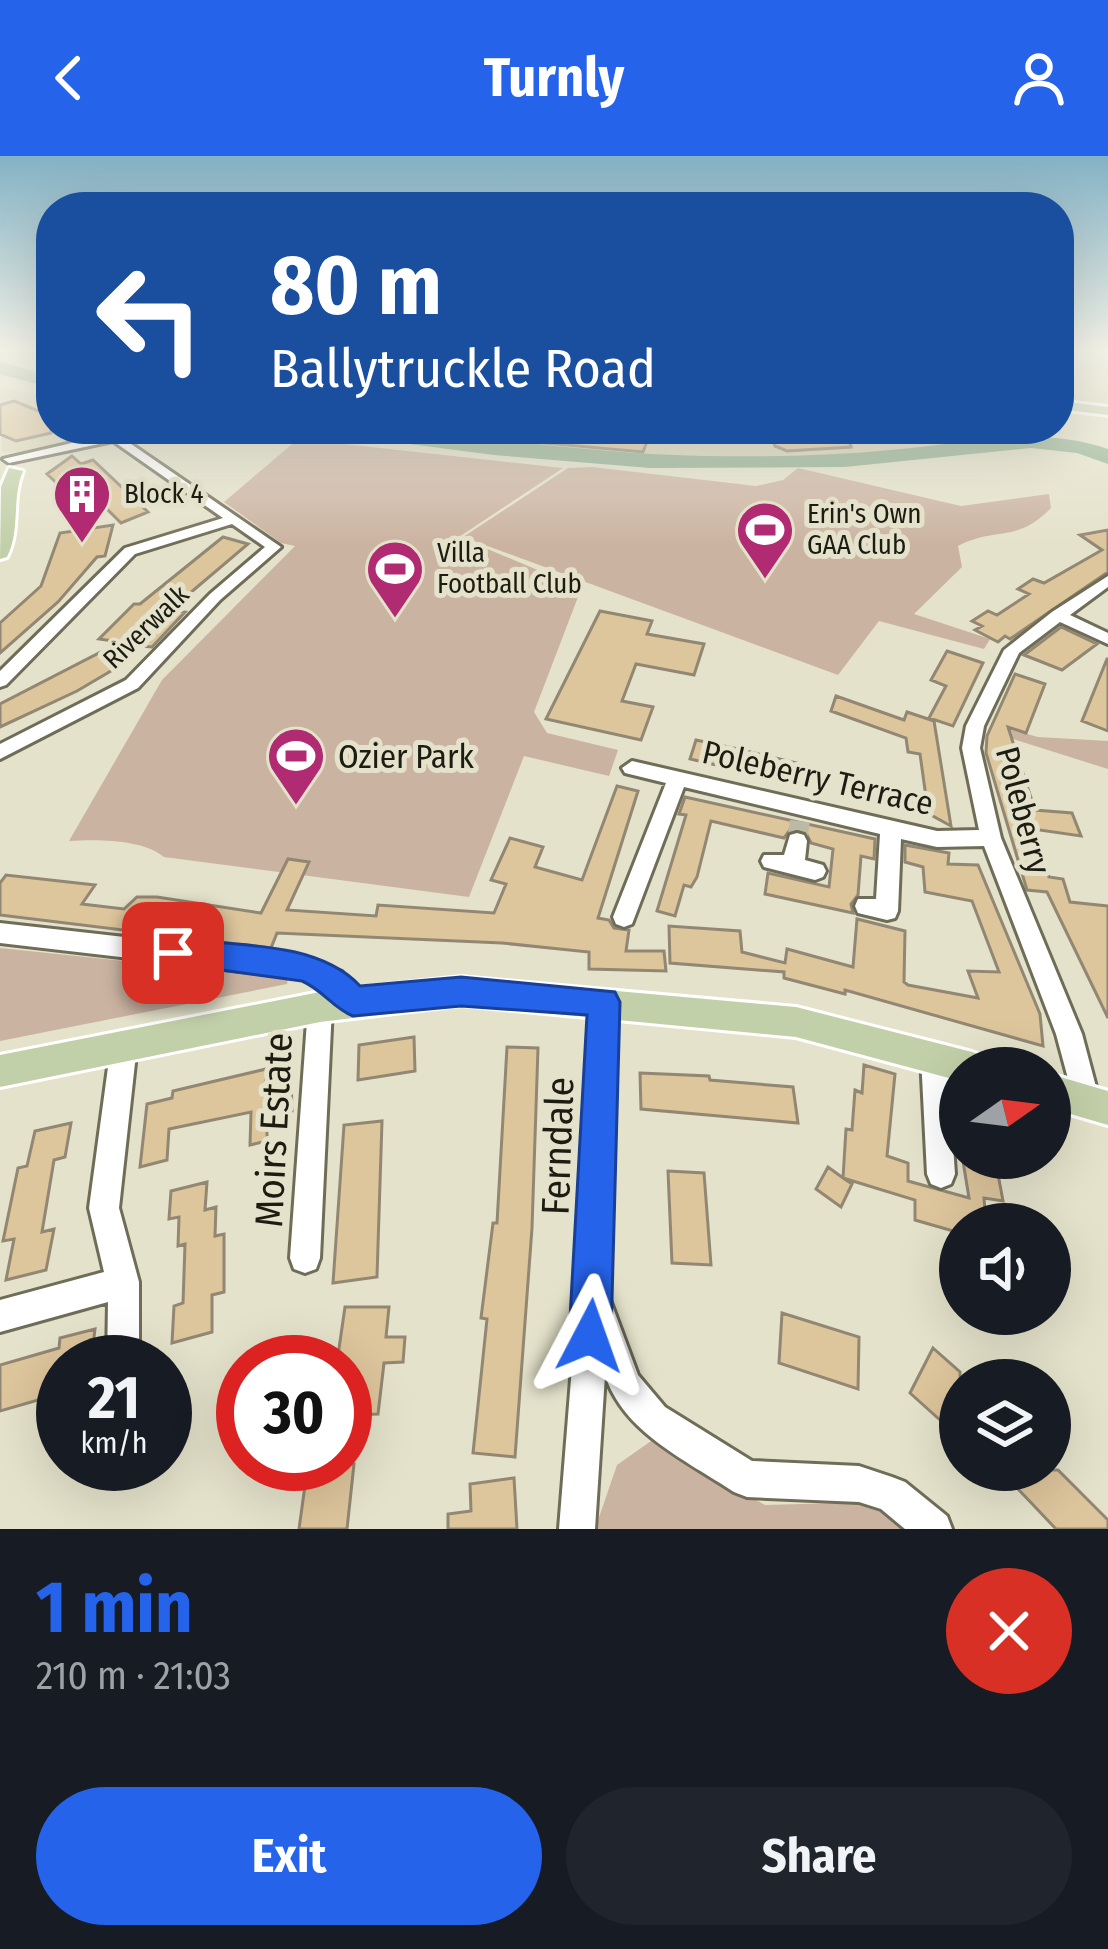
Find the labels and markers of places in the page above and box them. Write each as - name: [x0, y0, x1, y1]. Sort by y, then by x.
- building icon: Block 4: [51, 463, 113, 545]
- place label: Block 4: [124, 478, 204, 510]
- place label: Erin's Own GAA Club: [807, 498, 922, 561]
- sports icon: Erin's Own GAA Club: [734, 499, 796, 581]
- place label: Villa Football Club: [437, 537, 582, 600]
- sports icon: Villa Football Club: [364, 538, 426, 620]
- sports icon: Ozier Park: [265, 725, 327, 807]
- place label: Ozier Park: [338, 737, 475, 777]
- pin: [122, 902, 224, 1004]

